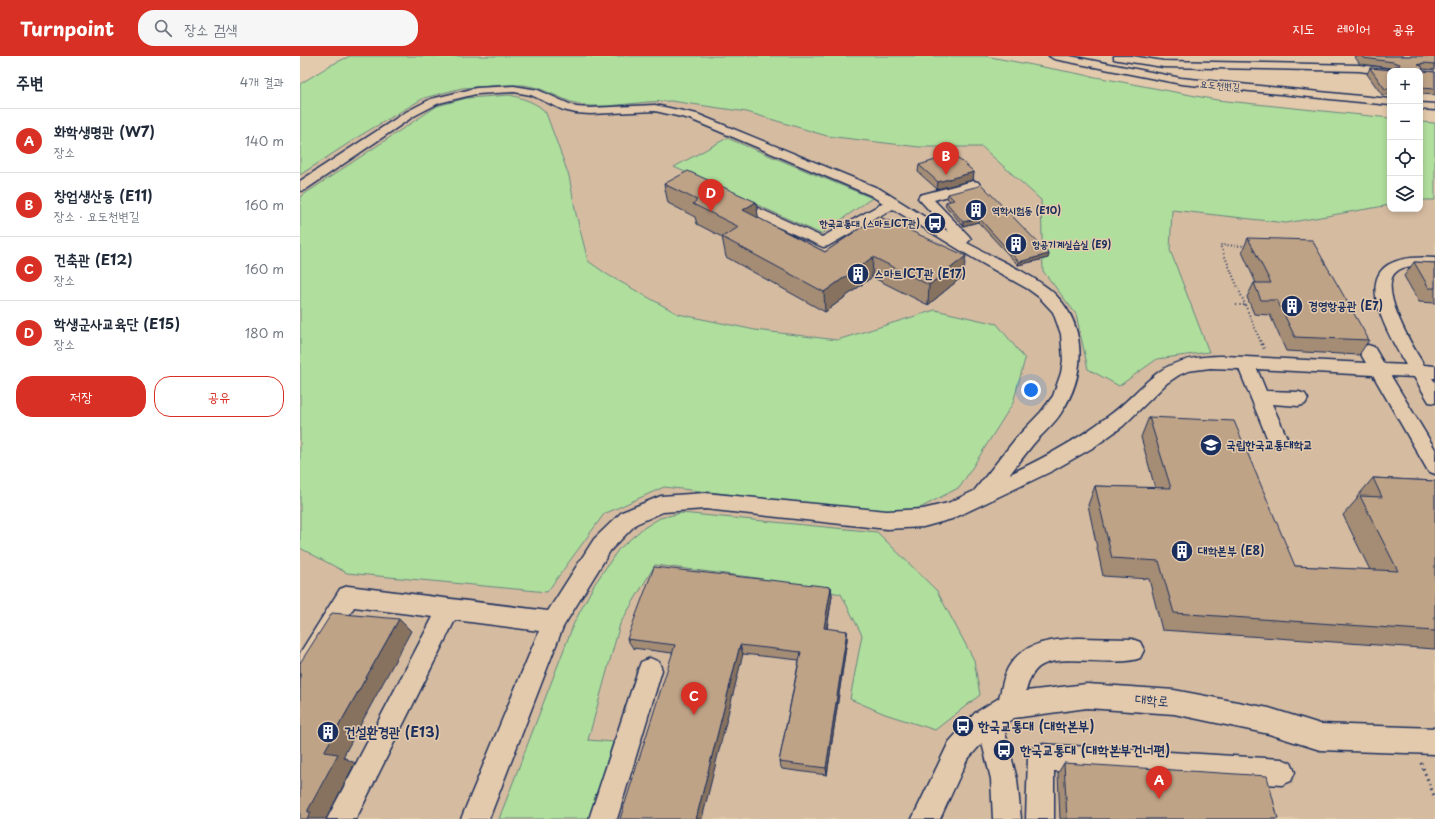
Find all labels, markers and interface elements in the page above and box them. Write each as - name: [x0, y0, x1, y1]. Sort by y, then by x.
- search box: [138, 10, 418, 46]
- text: Turnpoint: [20, 14, 114, 42]
- icon: search: [152, 17, 174, 39]
- text: 장소 검색: [184, 17, 237, 40]
- text: 지도: [1292, 18, 1315, 39]
- text: 레이어: [1337, 18, 1370, 39]
- text: 공유: [1392, 18, 1415, 39]
- map controls: [1387, 68, 1423, 212]
- button: +: [1387, 68, 1423, 104]
- text: 주변: [16, 69, 43, 95]
- text: 4개 결과: [240, 72, 284, 91]
- street label: 요도천변길: [1199, 75, 1241, 94]
- button: −: [1387, 104, 1423, 140]
- text: 화학생명관 (W7): [54, 119, 155, 142]
- text: A: [24, 131, 34, 150]
- text: 140 m: [245, 131, 284, 150]
- button: locate: [1387, 140, 1423, 176]
- text: 장소: [54, 142, 75, 161]
- pin: B: [933, 142, 959, 175]
- button: layers: [1387, 176, 1423, 212]
- pin: D: [698, 179, 724, 212]
- text: 창업생산동 (E11): [54, 183, 153, 206]
- text: B: [25, 195, 33, 214]
- text: 160 m: [245, 195, 284, 214]
- building icon: 역학시험동 (E10): [963, 197, 989, 223]
- place label: 역학시험동 (E10): [992, 202, 1061, 217]
- text: 장소 · 요도천변길: [54, 206, 139, 225]
- bus stop icon: 한국교통대 (스마트ICT관): [922, 210, 948, 236]
- place label: 한국교통대 (스마트ICT관): [819, 215, 920, 230]
- building icon: 항공기계실습실 (E9): [1003, 231, 1029, 257]
- place label: 항공기계실습실 (E9): [1032, 236, 1112, 251]
- text: 건축관 (E12): [54, 247, 133, 270]
- text: C: [24, 259, 34, 278]
- text: 160 m: [245, 259, 284, 278]
- building icon: 스마트ICT관 (E17): [845, 261, 871, 287]
- place label: 스마트ICT관 (E17): [874, 264, 966, 282]
- text: 장소: [54, 270, 75, 289]
- building icon: 경영항공관 (E7): [1279, 293, 1305, 319]
- place label: 경영항공관 (E7): [1308, 296, 1383, 314]
- text: 학생군사교육단 (E15): [54, 311, 180, 334]
- text: D: [24, 323, 34, 342]
- text: 180 m: [245, 323, 284, 342]
- text: 장소: [54, 334, 75, 353]
- button: 저장: [16, 376, 146, 417]
- button: 공유: [154, 376, 284, 417]
- your location: [1021, 380, 1041, 400]
- school or university icon: 국립한국교통대학교: [1198, 432, 1224, 458]
- place label: 국립한국교통대학교: [1226, 435, 1313, 453]
- building icon: 대학본부 (E8): [1169, 538, 1195, 564]
- place label: 대학본부 (E8): [1197, 541, 1265, 559]
- pin: C: [681, 682, 707, 715]
- street label: 대학로: [1134, 688, 1170, 711]
- bus stop icon: 한국교통대 (대학본부): [950, 713, 976, 739]
- place label: 한국교통대 (대학본부): [977, 715, 1095, 736]
- building icon: 건설환경관 (E13): [315, 719, 341, 745]
- place label: 건설환경관 (E13): [344, 721, 440, 742]
- bus stop icon: 한국교통대 (대학본부건너편): [991, 737, 1017, 763]
- place label: 한국교통대 (대학본부건너편): [1019, 739, 1170, 760]
- pin: A: [1146, 766, 1172, 799]

